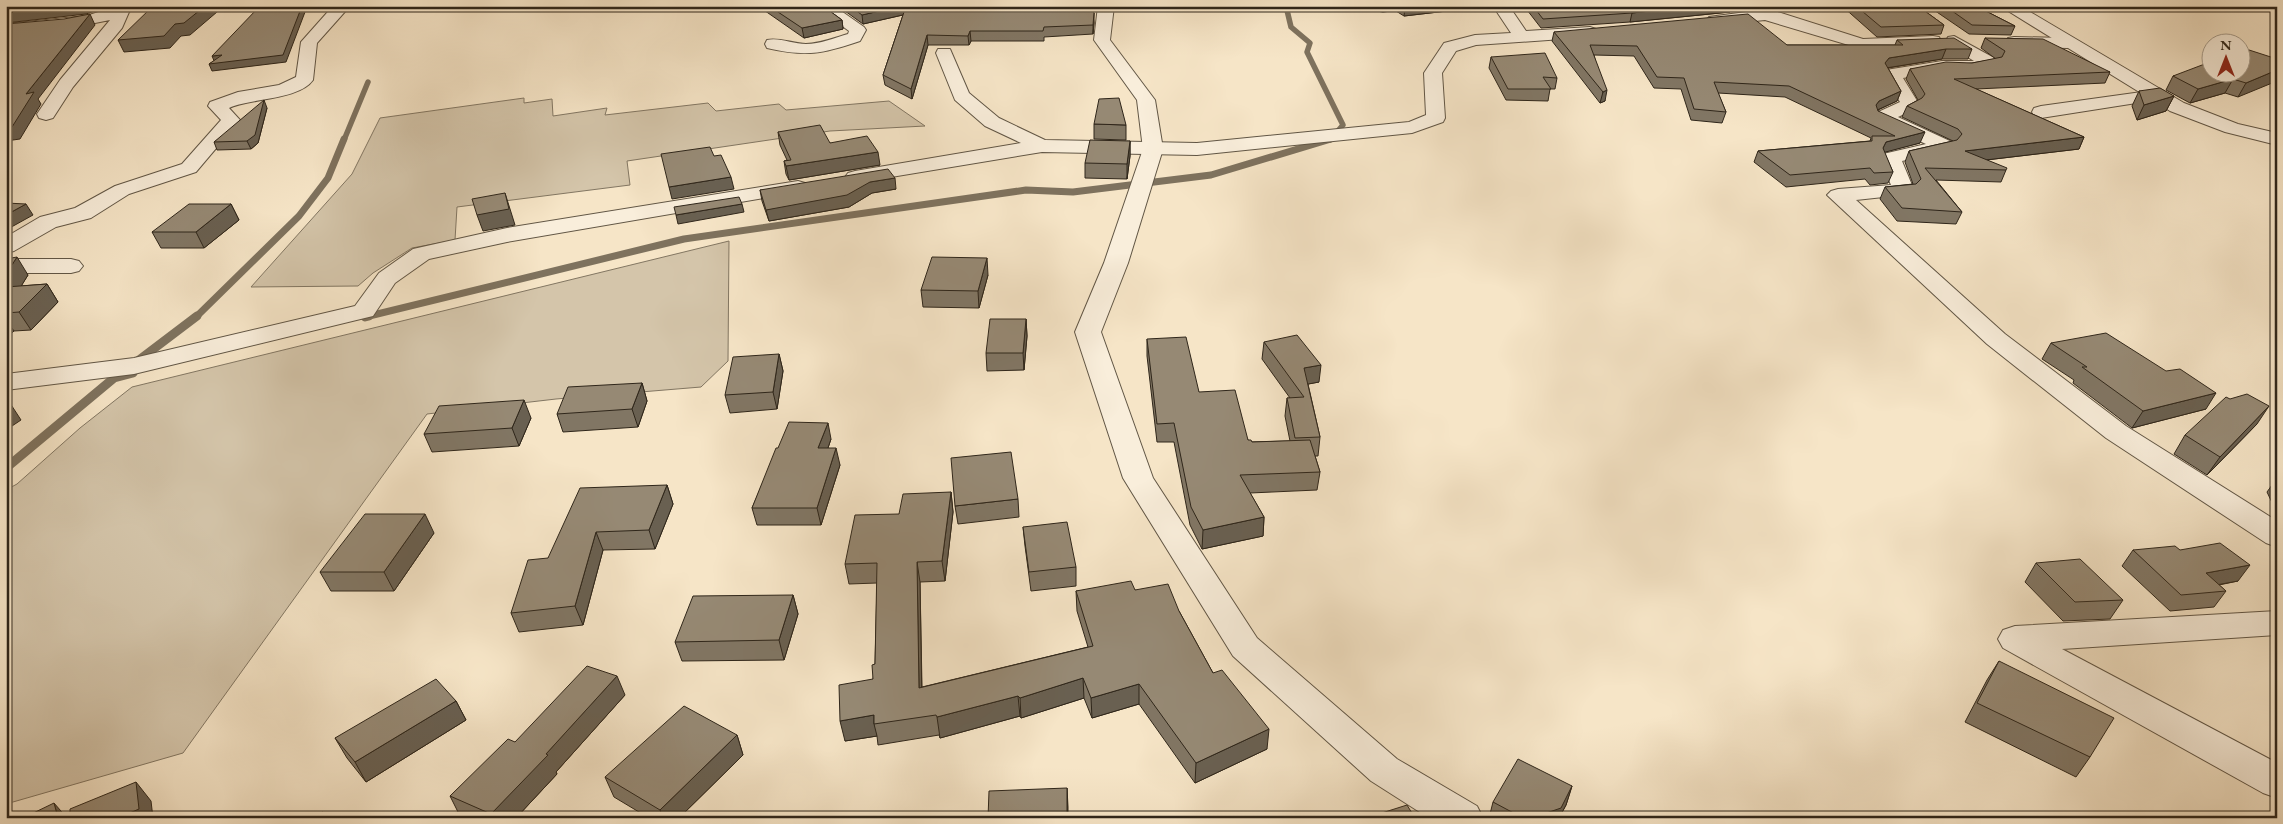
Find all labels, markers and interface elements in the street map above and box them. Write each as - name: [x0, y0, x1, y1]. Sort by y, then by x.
- north arrow: [2200, 32, 2250, 82]
- text: N: [2220, 36, 2232, 54]

